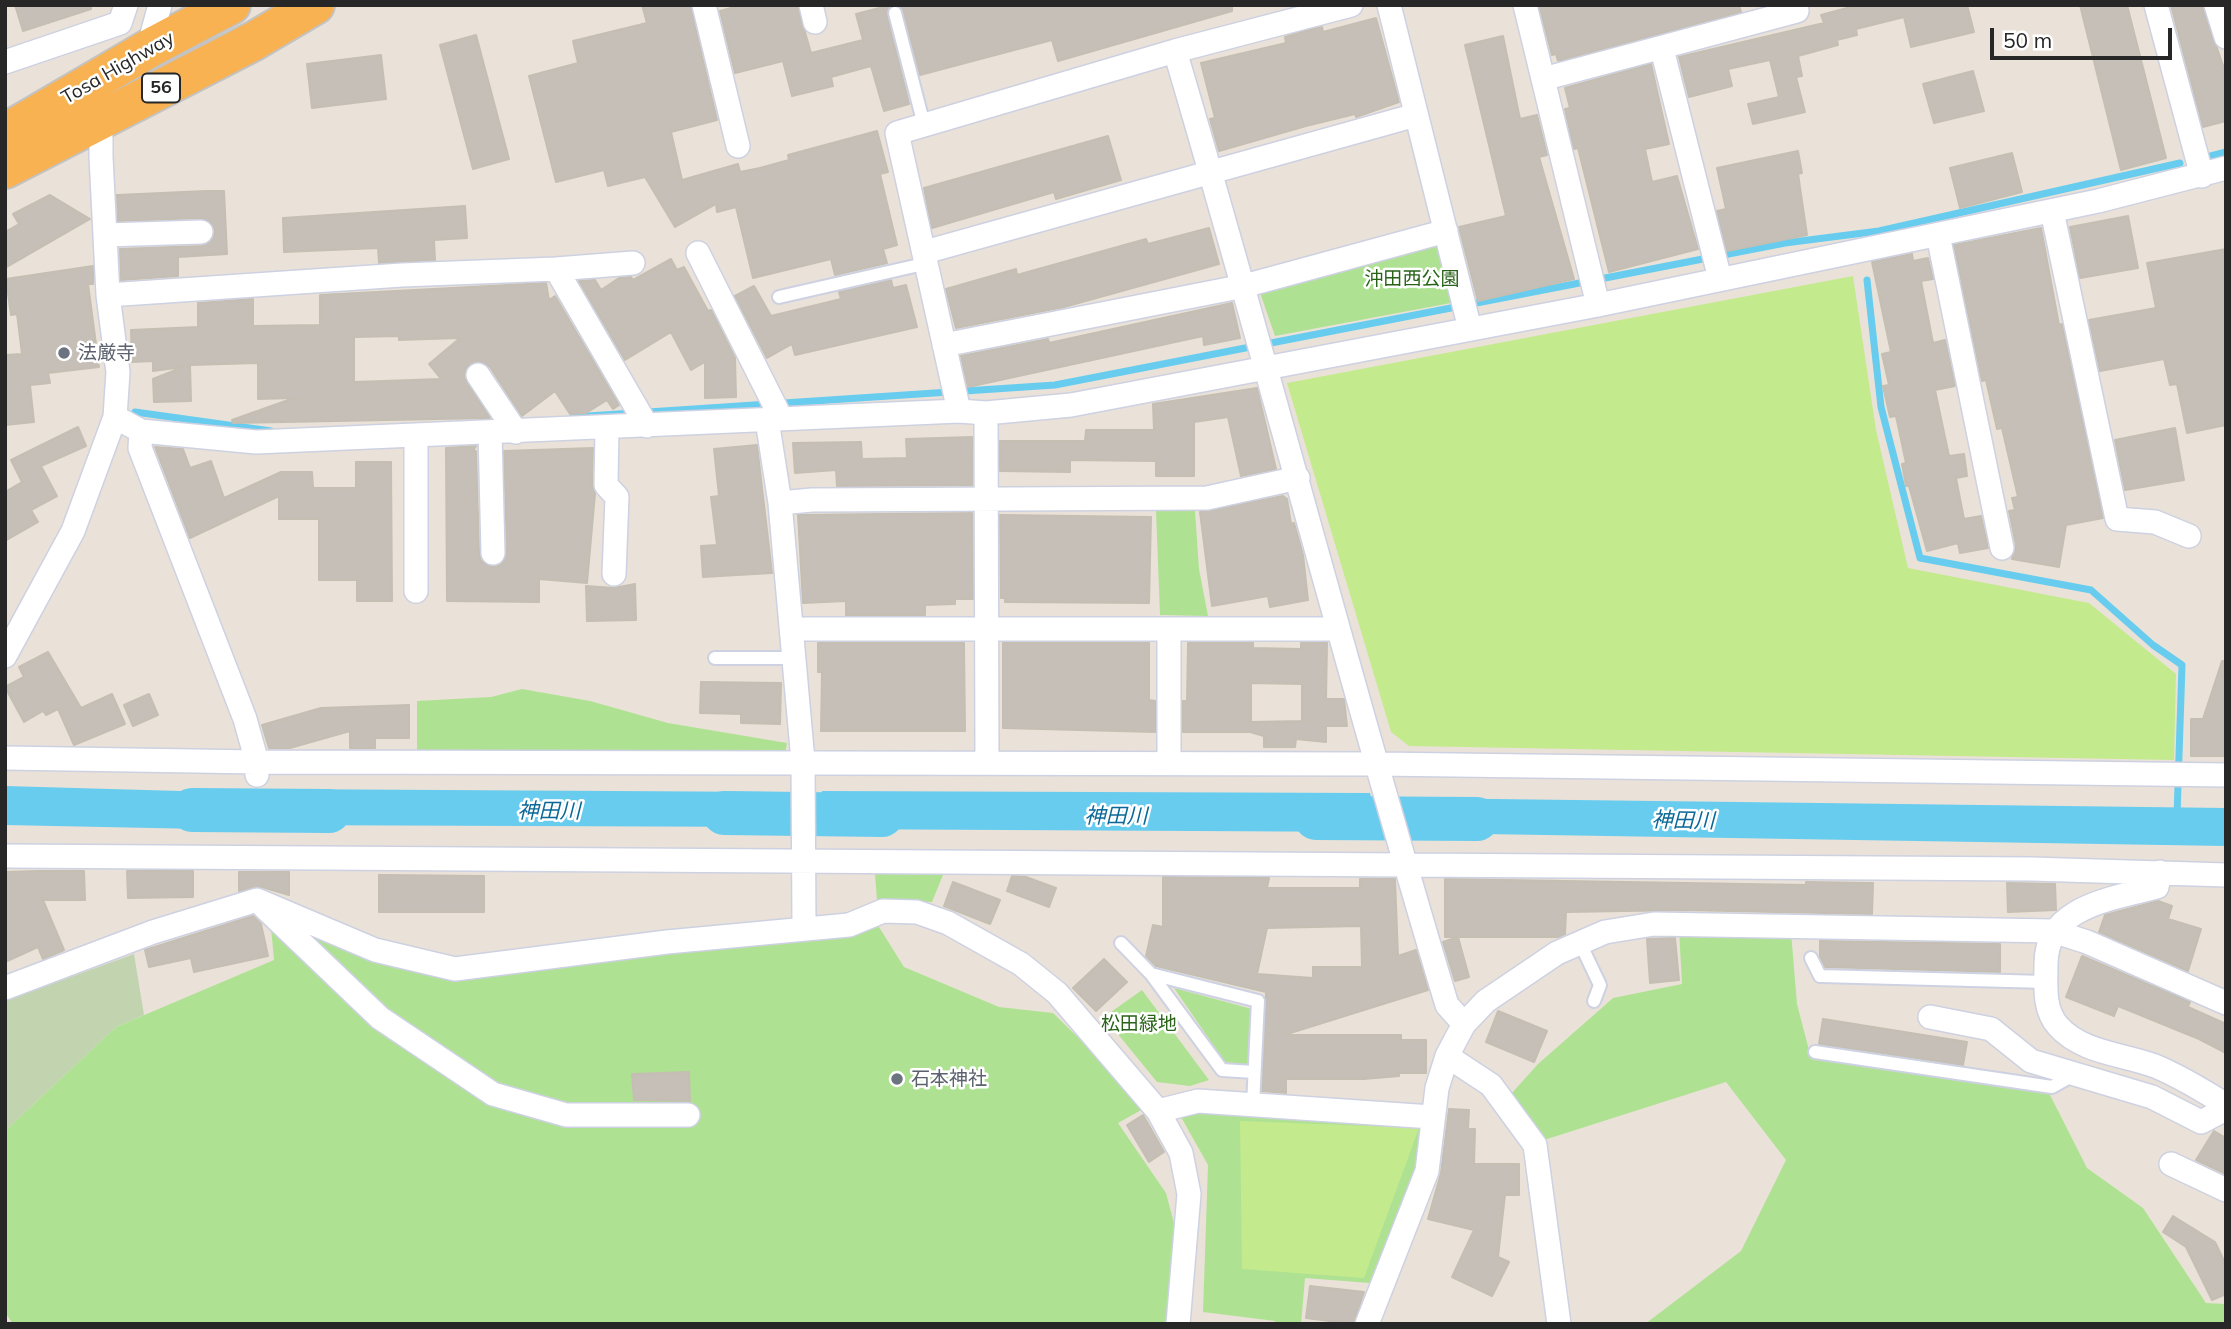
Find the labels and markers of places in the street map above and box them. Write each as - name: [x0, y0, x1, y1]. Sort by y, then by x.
- place label: 法厳寺: [78, 342, 135, 364]
- marker: 法厳寺: [56, 345, 72, 361]
- place label: 石本神社: [911, 1068, 987, 1090]
- marker: 石本神社: [889, 1071, 905, 1087]

